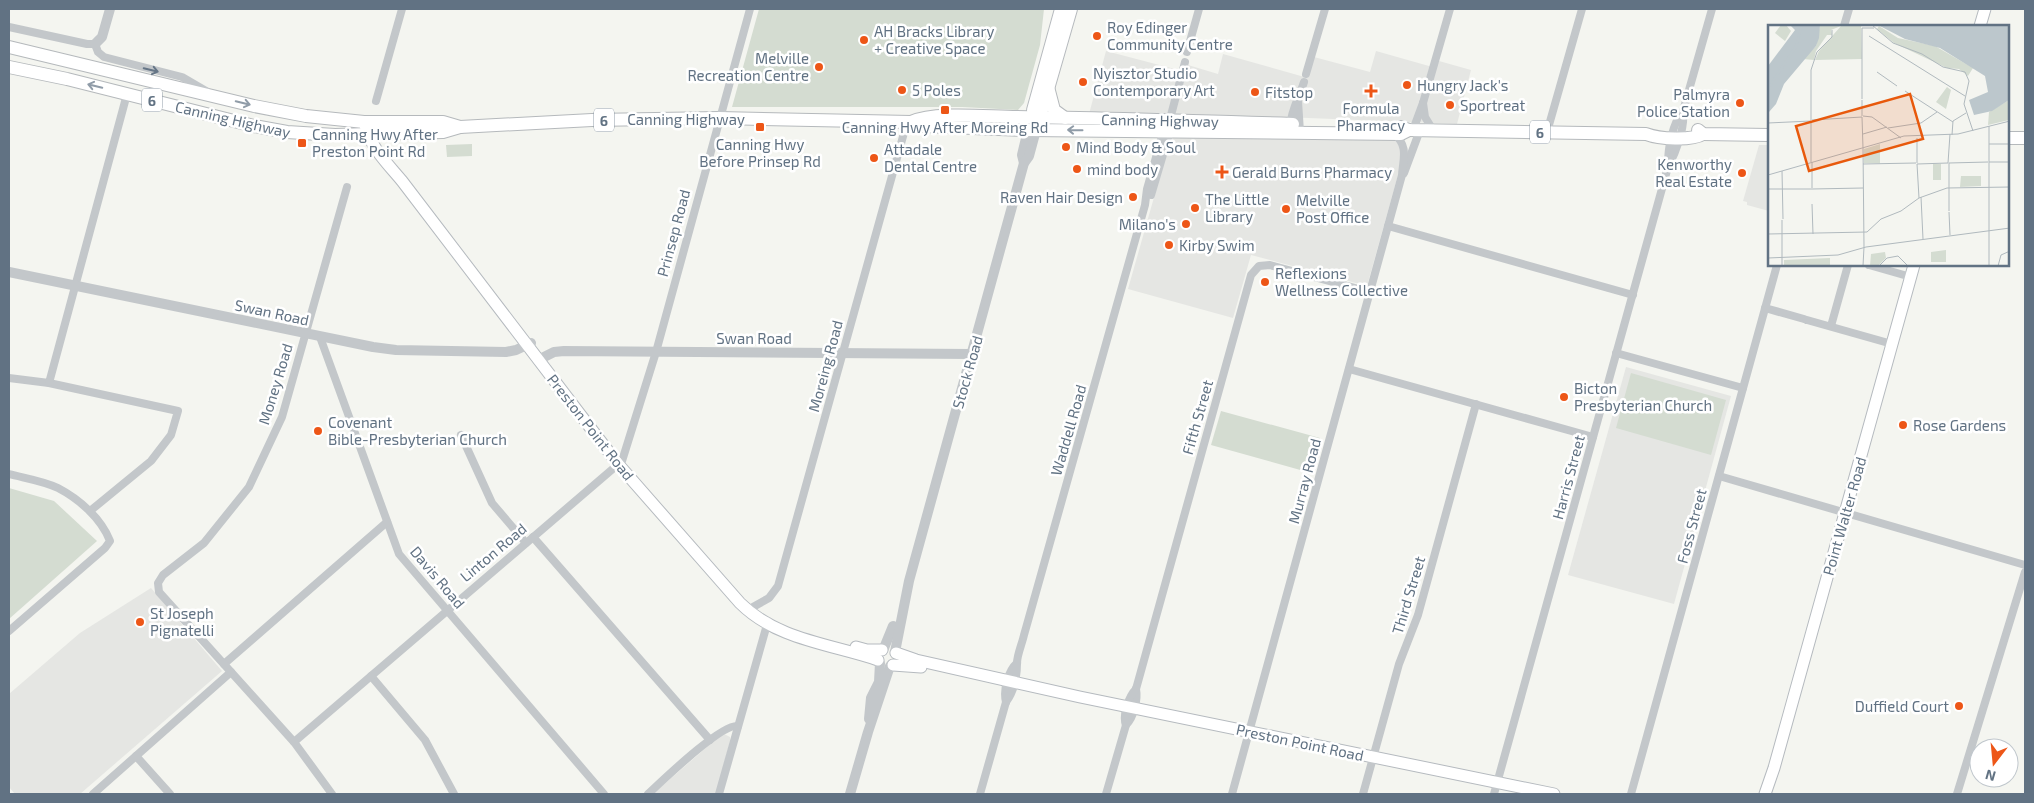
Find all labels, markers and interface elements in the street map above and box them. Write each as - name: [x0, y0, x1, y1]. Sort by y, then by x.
- place label: Roy Edinger Community Centre: [1107, 18, 1233, 53]
- place label: AH Bracks Library + Creative Space: [874, 22, 994, 57]
- inset map: [1768, 25, 2009, 266]
- marker: Roy Edinger Community Centre: [1091, 30, 1103, 42]
- marker: AH Bracks Library + Creative Space: [858, 34, 870, 46]
- place label: Melville Recreation Centre: [687, 49, 809, 84]
- marker: Melville Recreation Centre: [813, 61, 825, 73]
- place label: Nyisztor Studio Contemporary Art: [1093, 64, 1215, 99]
- one-way arrow: [143, 65, 159, 75]
- marker: Nyisztor Studio Contemporary Art: [1077, 76, 1089, 88]
- place label: Hungry Jack's: [1417, 76, 1508, 94]
- marker: Hungry Jack's: [1401, 79, 1413, 91]
- one-way arrow: [87, 81, 103, 90]
- place label: 5 Poles: [912, 81, 961, 99]
- place label: Fitstop: [1265, 83, 1313, 101]
- marker: 5 Poles: [896, 84, 908, 96]
- marker: Formula Pharmacy: [1365, 85, 1377, 97]
- place label: Palmyra Police Station: [1637, 85, 1730, 120]
- marker: Fitstop: [1249, 86, 1261, 98]
- road number: 6: [142, 88, 162, 112]
- place label: Sportreat: [1460, 96, 1525, 114]
- street label: Canning Highway: [174, 97, 292, 141]
- marker: Palmyra Police Station: [1734, 97, 1746, 109]
- one-way arrow: [235, 99, 251, 108]
- place label: Formula Pharmacy: [1337, 99, 1405, 134]
- marker: Sportreat: [1444, 99, 1456, 111]
- marker: Canning Hwy After Moreing Rd: [939, 104, 951, 116]
- road number: 6: [594, 108, 614, 132]
- street label: Canning Highway: [627, 110, 745, 128]
- street label: Canning Highway: [1101, 110, 1219, 130]
- place label: Canning Hwy After Moreing Rd: [842, 118, 1048, 136]
- road number: 6: [1530, 120, 1550, 144]
- marker: Canning Hwy Before Prinsep Rd: [754, 121, 766, 133]
- place label: Canning Hwy After Preston Point Rd: [312, 125, 438, 160]
- one-way arrow: [1068, 125, 1084, 135]
- place label: Canning Hwy Before Prinsep Rd: [699, 135, 821, 170]
- marker: Canning Hwy After Preston Point Rd: [296, 137, 308, 149]
- place label: Mind Body & Soul: [1076, 138, 1196, 156]
- place label: Attadale Dental Centre: [884, 140, 977, 175]
- marker: Mind Body & Soul: [1060, 141, 1072, 153]
- marker: Attadale Dental Centre: [868, 152, 880, 164]
- place label: Kenworthy Real Estate: [1655, 155, 1732, 190]
- place label: mind body: [1087, 160, 1158, 178]
- marker: mind body: [1071, 163, 1083, 175]
- place label: Gerald Burns Pharmacy: [1232, 163, 1392, 181]
- marker: Gerald Burns Pharmacy: [1216, 166, 1228, 178]
- marker: Kenworthy Real Estate: [1736, 167, 1748, 179]
- street label: Prinsep Road: [653, 187, 693, 279]
- place label: Raven Hair Design: [1000, 188, 1123, 206]
- place label: The Little Library: [1205, 190, 1269, 225]
- marker: Raven Hair Design: [1127, 191, 1139, 203]
- place label: Melville Post Office: [1296, 191, 1369, 226]
- marker: The Little Library: [1189, 202, 1201, 214]
- marker: Melville Post Office: [1280, 203, 1292, 215]
- place label: Milano's: [1119, 215, 1176, 233]
- marker: Milano's: [1180, 218, 1192, 230]
- place label: Kirby Swim: [1179, 236, 1255, 254]
- marker: Kirby Swim: [1163, 239, 1175, 251]
- place label: Reflexions Wellness Collective: [1275, 264, 1408, 299]
- marker: Reflexions Wellness Collective: [1259, 276, 1271, 288]
- street label: Swan Road: [233, 295, 311, 329]
- street label: Moreing Road: [804, 318, 846, 414]
- street label: Swan Road: [716, 329, 792, 347]
- street label: Stock Road: [948, 333, 986, 411]
- street label: Money Road: [254, 341, 296, 427]
- street label: Preston Point Road: [544, 370, 638, 484]
- street label: Fifth Street: [1178, 377, 1216, 456]
- place label: Bicton Presbyterian Church: [1574, 379, 1712, 414]
- street label: Waddell Road: [1046, 382, 1090, 478]
- marker: Bicton Presbyterian Church: [1558, 391, 1570, 403]
- place label: Covenant Bible-Presbyterian Church: [328, 413, 507, 448]
- place label: Rose Gardens: [1913, 416, 2006, 434]
- marker: Rose Gardens: [1897, 419, 1909, 431]
- marker: Covenant Bible-Presbyterian Church: [312, 425, 324, 437]
- street label: Harris Street: [1548, 433, 1588, 521]
- street label: Murray Road: [1284, 436, 1324, 526]
- street label: Point Walter Road: [1818, 455, 1870, 577]
- street label: Foss Street: [1672, 486, 1710, 565]
- street label: Linton Road: [456, 519, 530, 585]
- street label: Davis Road: [407, 542, 469, 612]
- street label: Third Street: [1388, 554, 1428, 636]
- place label: St Joseph Pignatelli: [150, 604, 214, 639]
- marker: St Joseph Pignatelli: [134, 616, 146, 628]
- place label: Duffield Court: [1855, 697, 1949, 715]
- marker: Duffield Court: [1953, 700, 1965, 712]
- street label: Preston Point Road: [1235, 720, 1365, 764]
- north arrow: [1969, 738, 2019, 788]
- text: N: [1983, 766, 1997, 786]

